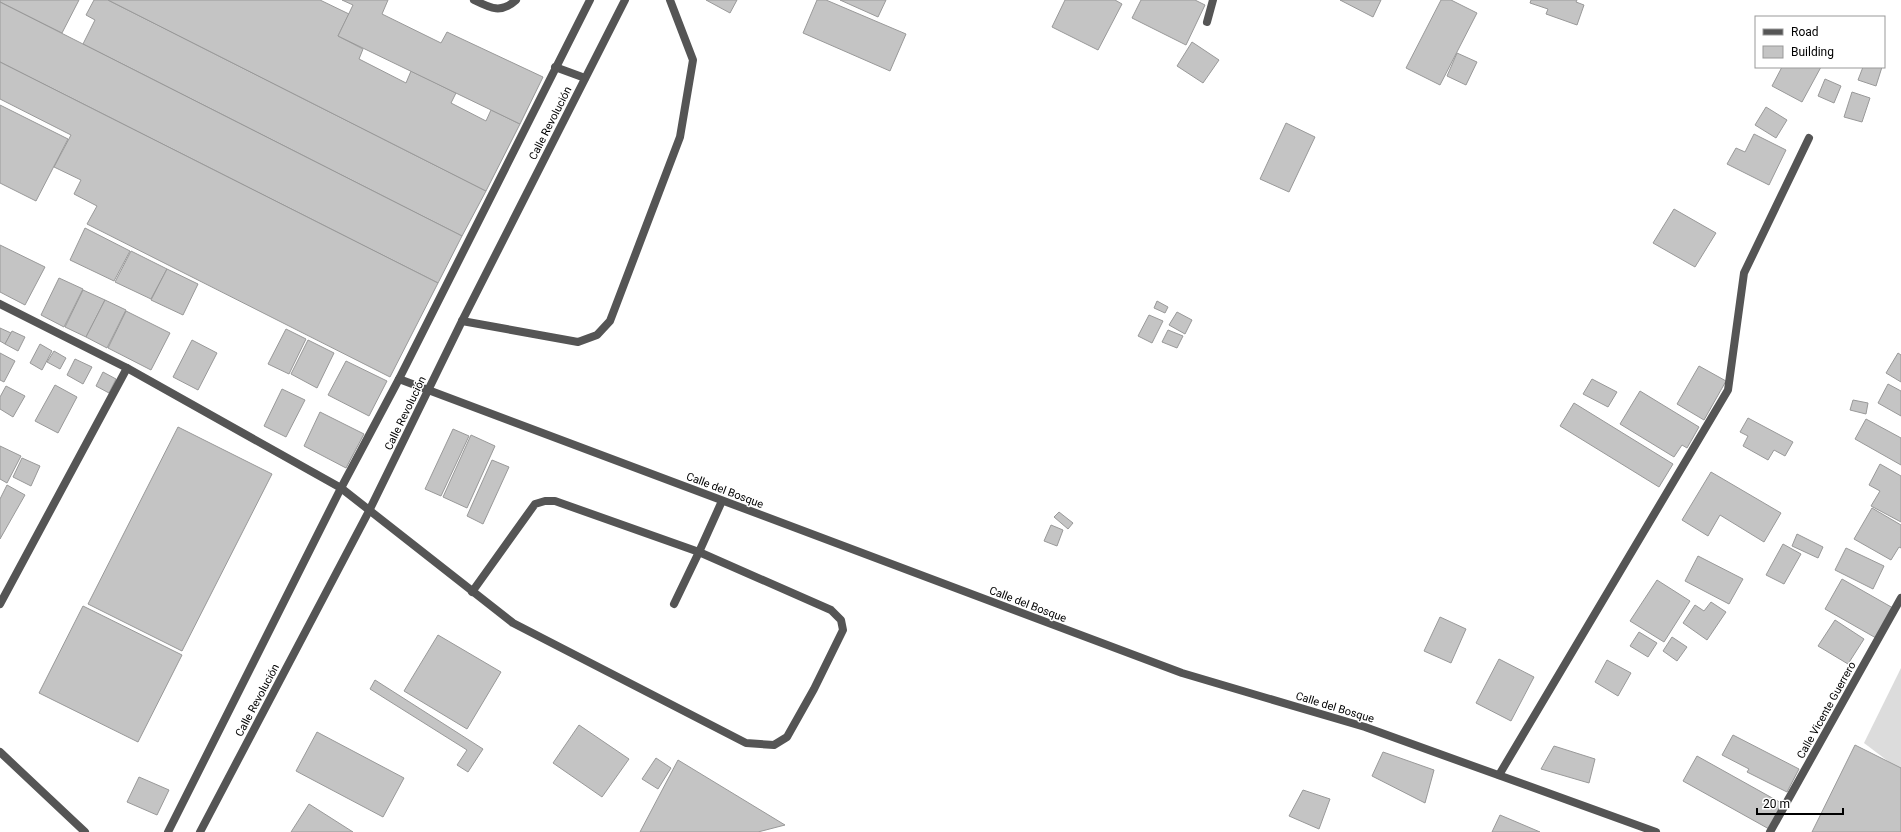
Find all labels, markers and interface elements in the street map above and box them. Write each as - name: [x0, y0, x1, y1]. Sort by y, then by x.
- legend: [1755, 16, 1885, 68]
- text: Road: [1791, 25, 1819, 39]
- text: Building: [1791, 45, 1834, 59]
- street label: Calle Revolución: [526, 84, 575, 162]
- street label: Calle Revolución: [382, 374, 429, 452]
- street label: Calle del Bosque: [684, 470, 765, 511]
- street label: Calle del Bosque: [987, 584, 1068, 625]
- street label: Calle Vicente Guerrero: [1794, 659, 1859, 761]
- street label: Calle Revolución: [233, 662, 282, 739]
- street label: Calle del Bosque: [1294, 689, 1376, 726]
- scale bar: [1757, 790, 1843, 816]
- text: 20 m: [1763, 797, 1790, 811]

